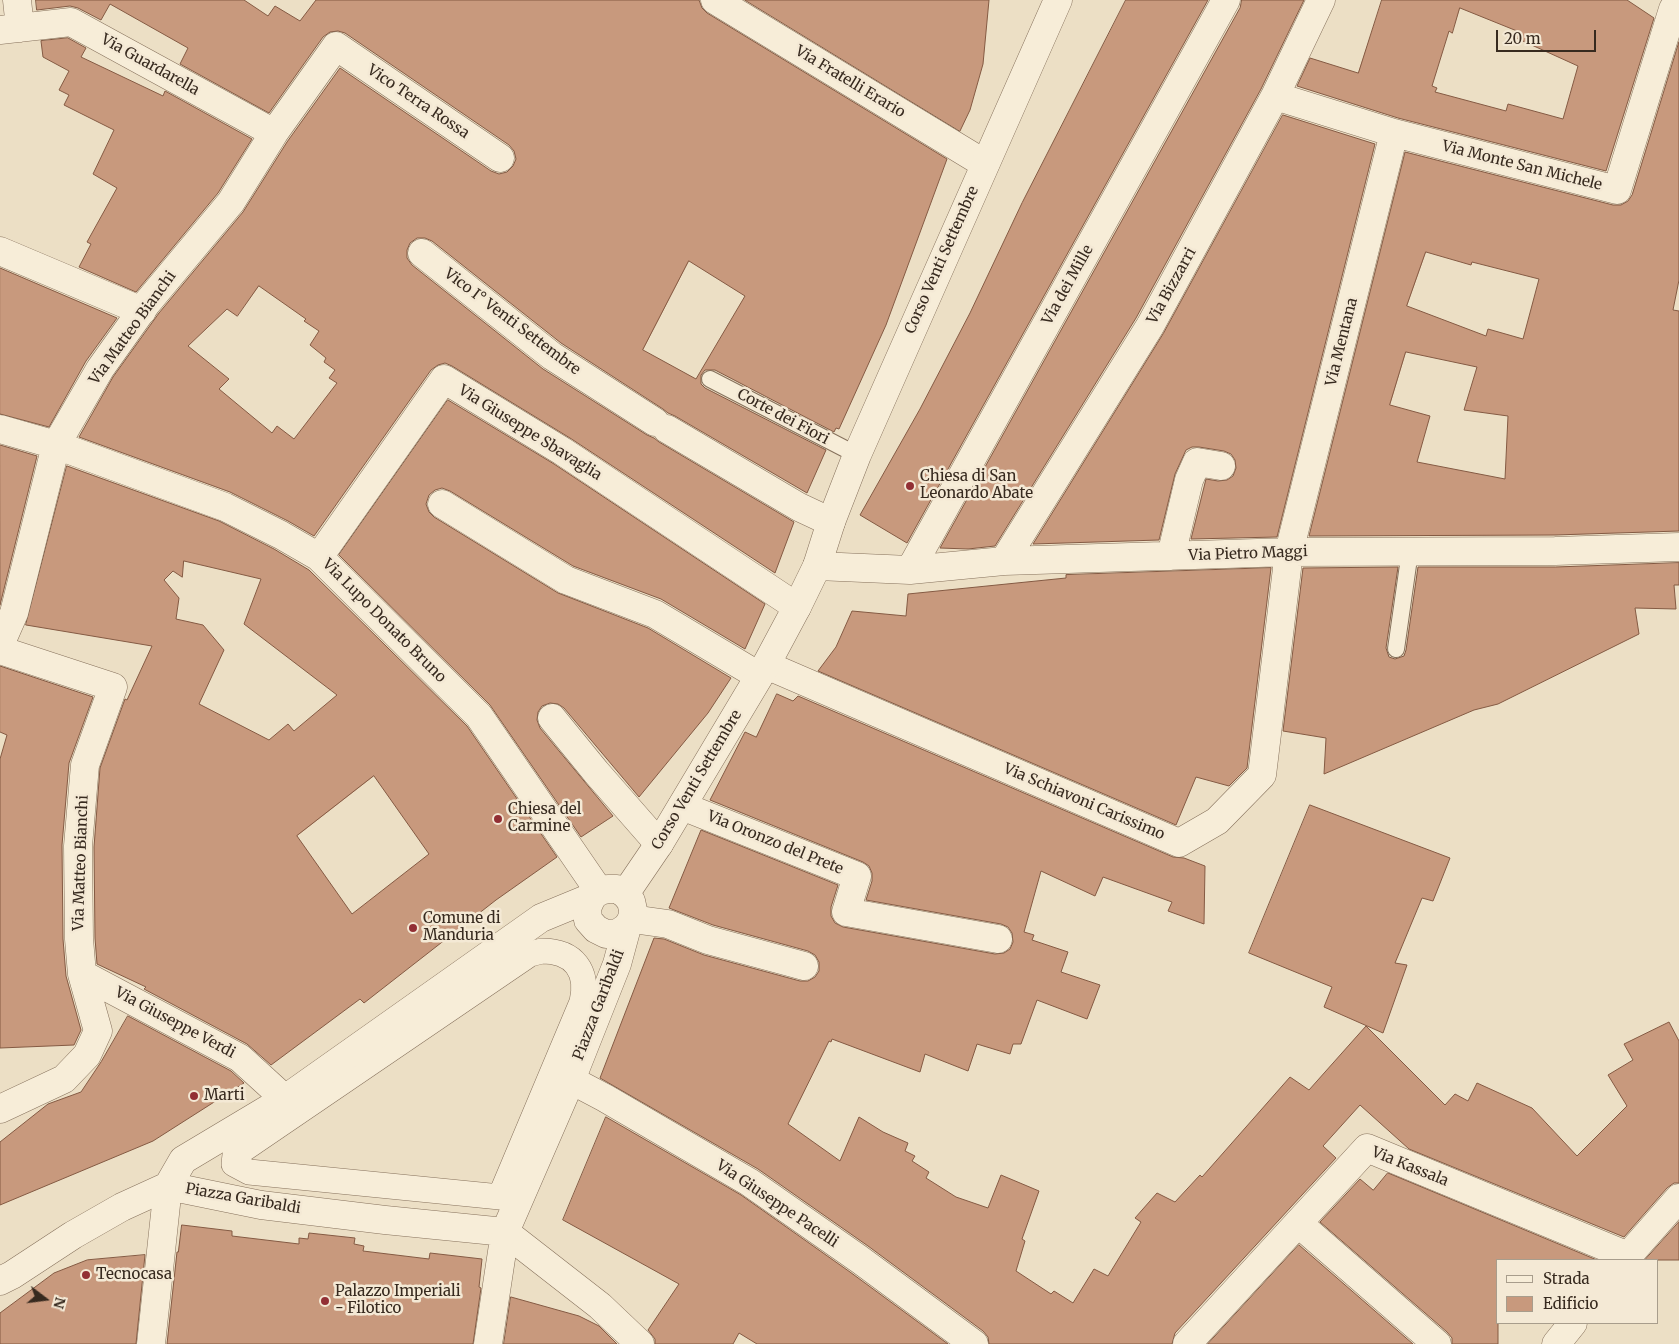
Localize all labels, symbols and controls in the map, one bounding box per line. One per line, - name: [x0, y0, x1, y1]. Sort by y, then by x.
- scale bar: [1499, 20, 1599, 52]
- text: 20 m: [1504, 29, 1541, 48]
- street label: Via Guardarella: [98, 31, 202, 99]
- street label: Via Fratelli Erario: [792, 42, 908, 122]
- street label: Vico Terra Rossa: [364, 61, 472, 143]
- street label: Via Monte San Michele: [1440, 137, 1604, 195]
- street label: Corso Venti Settembre: [901, 183, 983, 337]
- street label: Via dei Mille: [1039, 242, 1097, 328]
- street label: Via Bizzarri: [1144, 245, 1200, 327]
- street label: Vico I° Venti Settembre: [440, 265, 584, 379]
- street label: Via Matteo Bianchi: [86, 268, 180, 388]
- street label: Via Mentana: [1322, 296, 1362, 388]
- street label: Via Giuseppe Sbavaglia: [455, 382, 605, 484]
- street label: Corte dei Fiori: [734, 385, 832, 449]
- place label: Chiesa di San Leonardo Abate: [920, 468, 1033, 503]
- marker: Chiesa di San Leonardo Abate: [904, 480, 916, 492]
- street label: Via Pietro Maggi: [1188, 543, 1308, 565]
- street label: Via Lupo Donato Bruno: [318, 555, 450, 687]
- street label: Corso Venti Settembre: [648, 707, 746, 853]
- street label: Via Schiavoni Carissimo: [1001, 760, 1167, 844]
- street label: Via Matteo Bianchi: [70, 795, 92, 931]
- place label: Chiesa del Carmine: [508, 801, 581, 836]
- street label: Via Oronzo del Prete: [704, 807, 846, 879]
- marker: Chiesa del Carmine: [492, 813, 504, 825]
- place label: Comune di Manduria: [423, 910, 501, 945]
- marker: Comune di Manduria: [407, 922, 419, 934]
- street label: Piazza Garibaldi: [570, 947, 628, 1063]
- street label: Via Giuseppe Verdi: [112, 984, 238, 1062]
- place label: Marti: [204, 1087, 245, 1105]
- marker: Marti: [188, 1090, 200, 1102]
- street label: Via Kassala: [1369, 1143, 1451, 1191]
- street label: Via Giuseppe Pacelli: [712, 1156, 842, 1252]
- street label: Piazza Garibaldi: [184, 1180, 302, 1218]
- legend: [1496, 1259, 1659, 1324]
- place label: Tecnocasa: [96, 1266, 172, 1284]
- marker: Tecnocasa: [80, 1269, 92, 1281]
- text: Strada: [1543, 1269, 1590, 1288]
- north arrow: [20, 1274, 70, 1324]
- place label: Palazzo Imperiali - Filotico: [335, 1283, 461, 1318]
- text: Edificio: [1543, 1294, 1598, 1313]
- text: N: [49, 1295, 70, 1311]
- marker: Palazzo Imperiali - Filotico: [319, 1295, 331, 1307]

